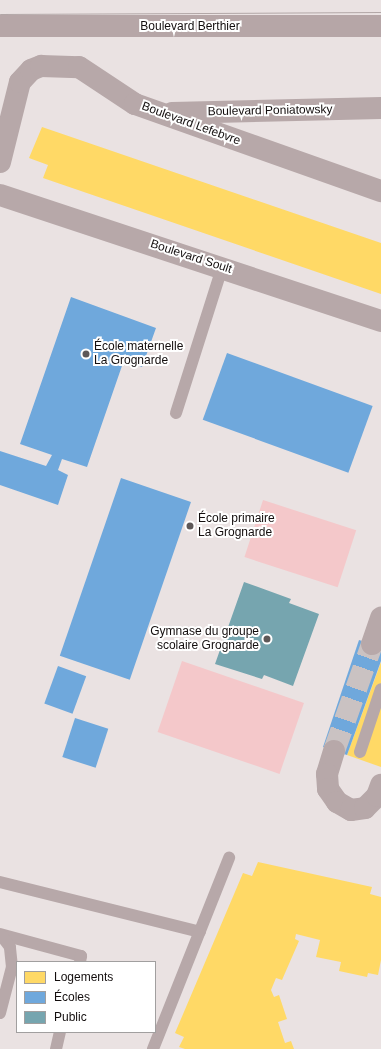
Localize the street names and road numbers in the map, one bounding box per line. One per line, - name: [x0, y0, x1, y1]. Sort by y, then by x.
- street label: Boulevard Berthier: [140, 20, 240, 34]
- street label: Boulevard Lefebvre: [140, 99, 242, 149]
- street label: Boulevard Poniatowsky: [208, 103, 332, 119]
- street label: Boulevard Soult: [148, 237, 234, 277]

